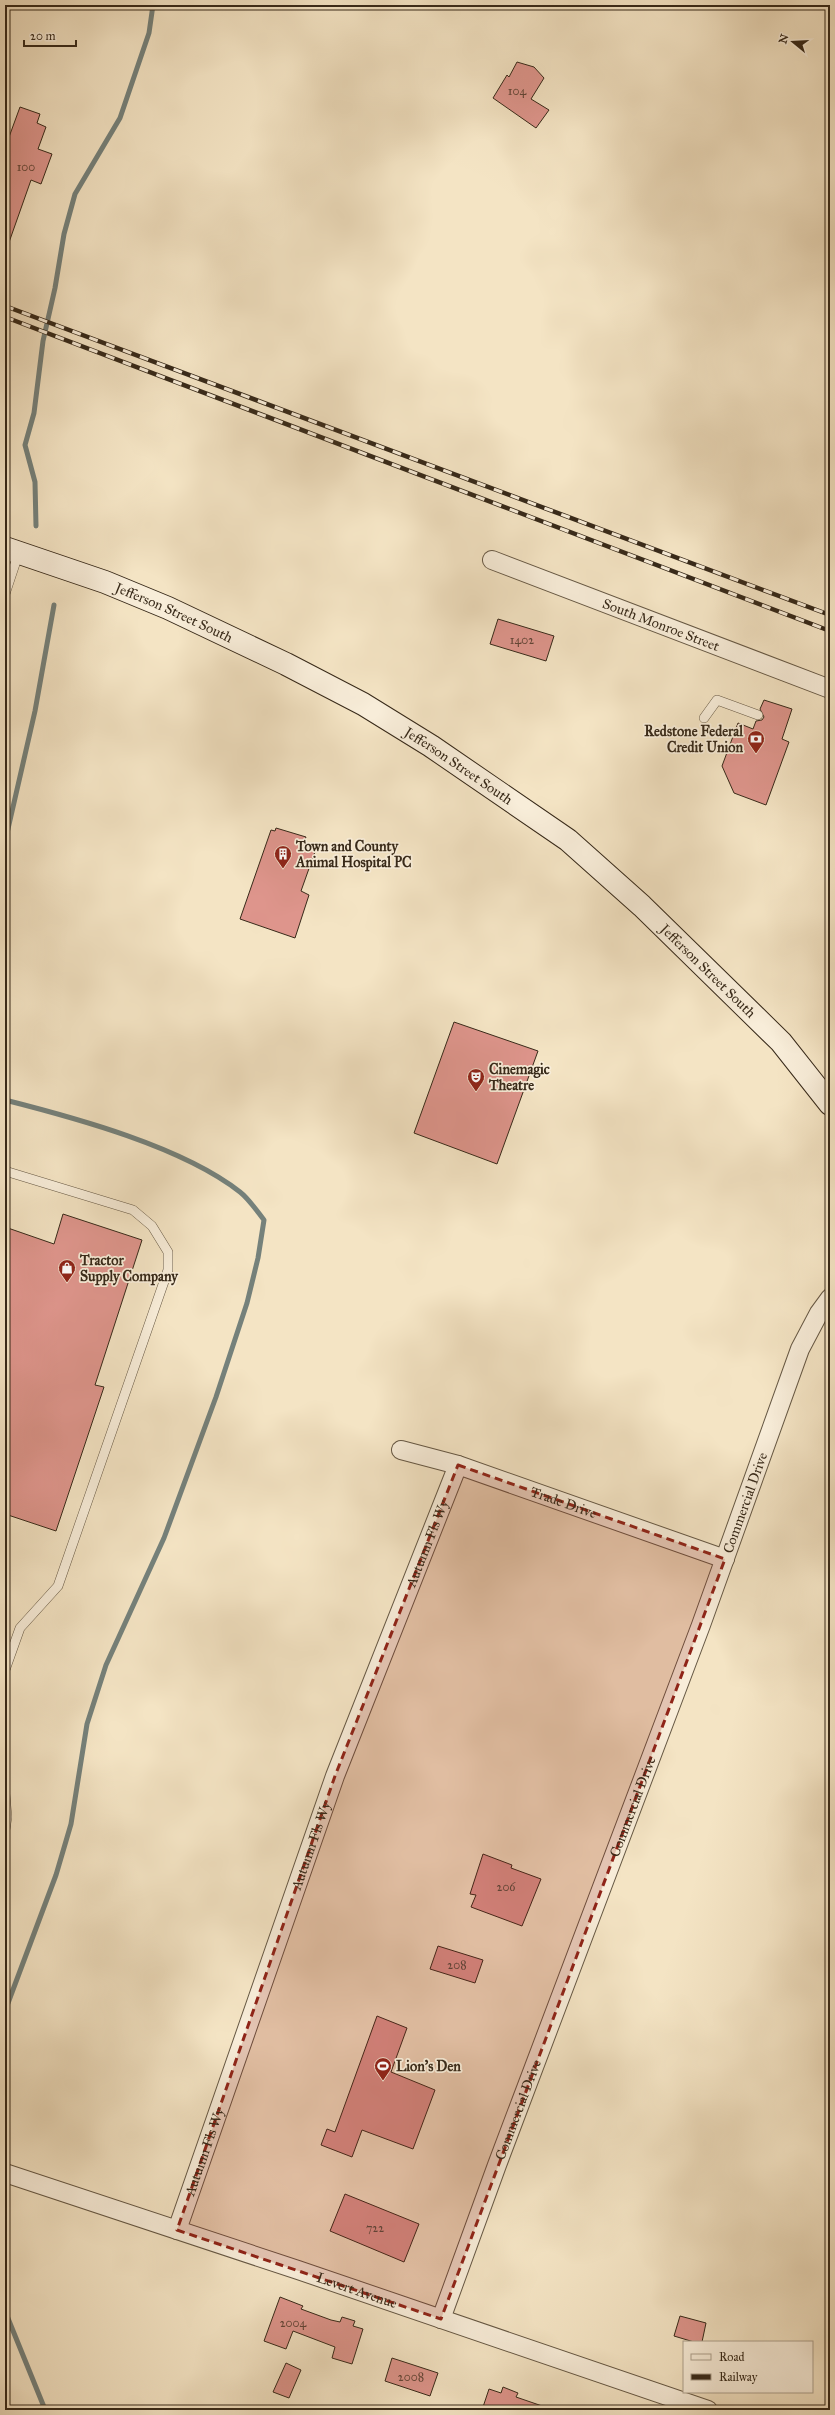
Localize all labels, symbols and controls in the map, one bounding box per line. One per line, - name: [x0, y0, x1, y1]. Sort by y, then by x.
- scale bar: [24, 22, 76, 48]
- north arrow: [773, 22, 813, 62]
- text: 20 m: [30, 29, 56, 43]
- text: N: [776, 32, 792, 46]
- house number: 104: [508, 84, 526, 98]
- house number: 100: [17, 160, 35, 174]
- street label: Jefferson Street South: [110, 578, 235, 647]
- street label: South Monroe Street: [600, 595, 722, 655]
- house number: 1402: [510, 633, 534, 647]
- street label: Jefferson Street South: [399, 723, 516, 809]
- place label: Redstone Federal Credit Union: [644, 723, 744, 756]
- bank icon: Redstone Federal Credit Union: [746, 729, 766, 754]
- place label: Town and County Animal Hospital PC: [295, 838, 412, 872]
- building icon: Town and County Animal Hospital PC: [273, 844, 293, 869]
- street label: Jefferson Street South: [654, 919, 759, 1022]
- place label: Cinemagic Theatre: [488, 1061, 550, 1094]
- theatre icon: Cinemagic Theatre: [466, 1067, 486, 1092]
- place label: Tractor Supply Company: [79, 1252, 179, 1286]
- shop icon: Tractor Supply Company: [57, 1258, 77, 1283]
- street label: Commercial Drive: [719, 1450, 771, 1556]
- street label: Trade Drive: [528, 1483, 599, 1522]
- street label: Autumn Fls Wy: [402, 1497, 453, 1590]
- street label: Commercial Drive: [606, 1754, 660, 1859]
- street label: Autumn Fls Wy: [288, 1799, 335, 1893]
- house number: 206: [496, 1880, 516, 1894]
- house number: 208: [447, 1958, 467, 1972]
- sports icon: Lion's Den: [373, 2056, 393, 2081]
- street label: Commercial Drive: [492, 2057, 545, 2162]
- place label: Lion's Den: [396, 2058, 461, 2075]
- street label: Autumn Fls Wy: [181, 2105, 228, 2199]
- house number: 722: [366, 2221, 384, 2235]
- street label: Levert Avenue: [314, 2269, 399, 2312]
- house number: 2004: [280, 2316, 307, 2330]
- legend: [683, 2341, 813, 2393]
- text: Road: [719, 2350, 745, 2364]
- house number: 2008: [398, 2370, 424, 2384]
- text: Railway: [719, 2370, 758, 2384]

